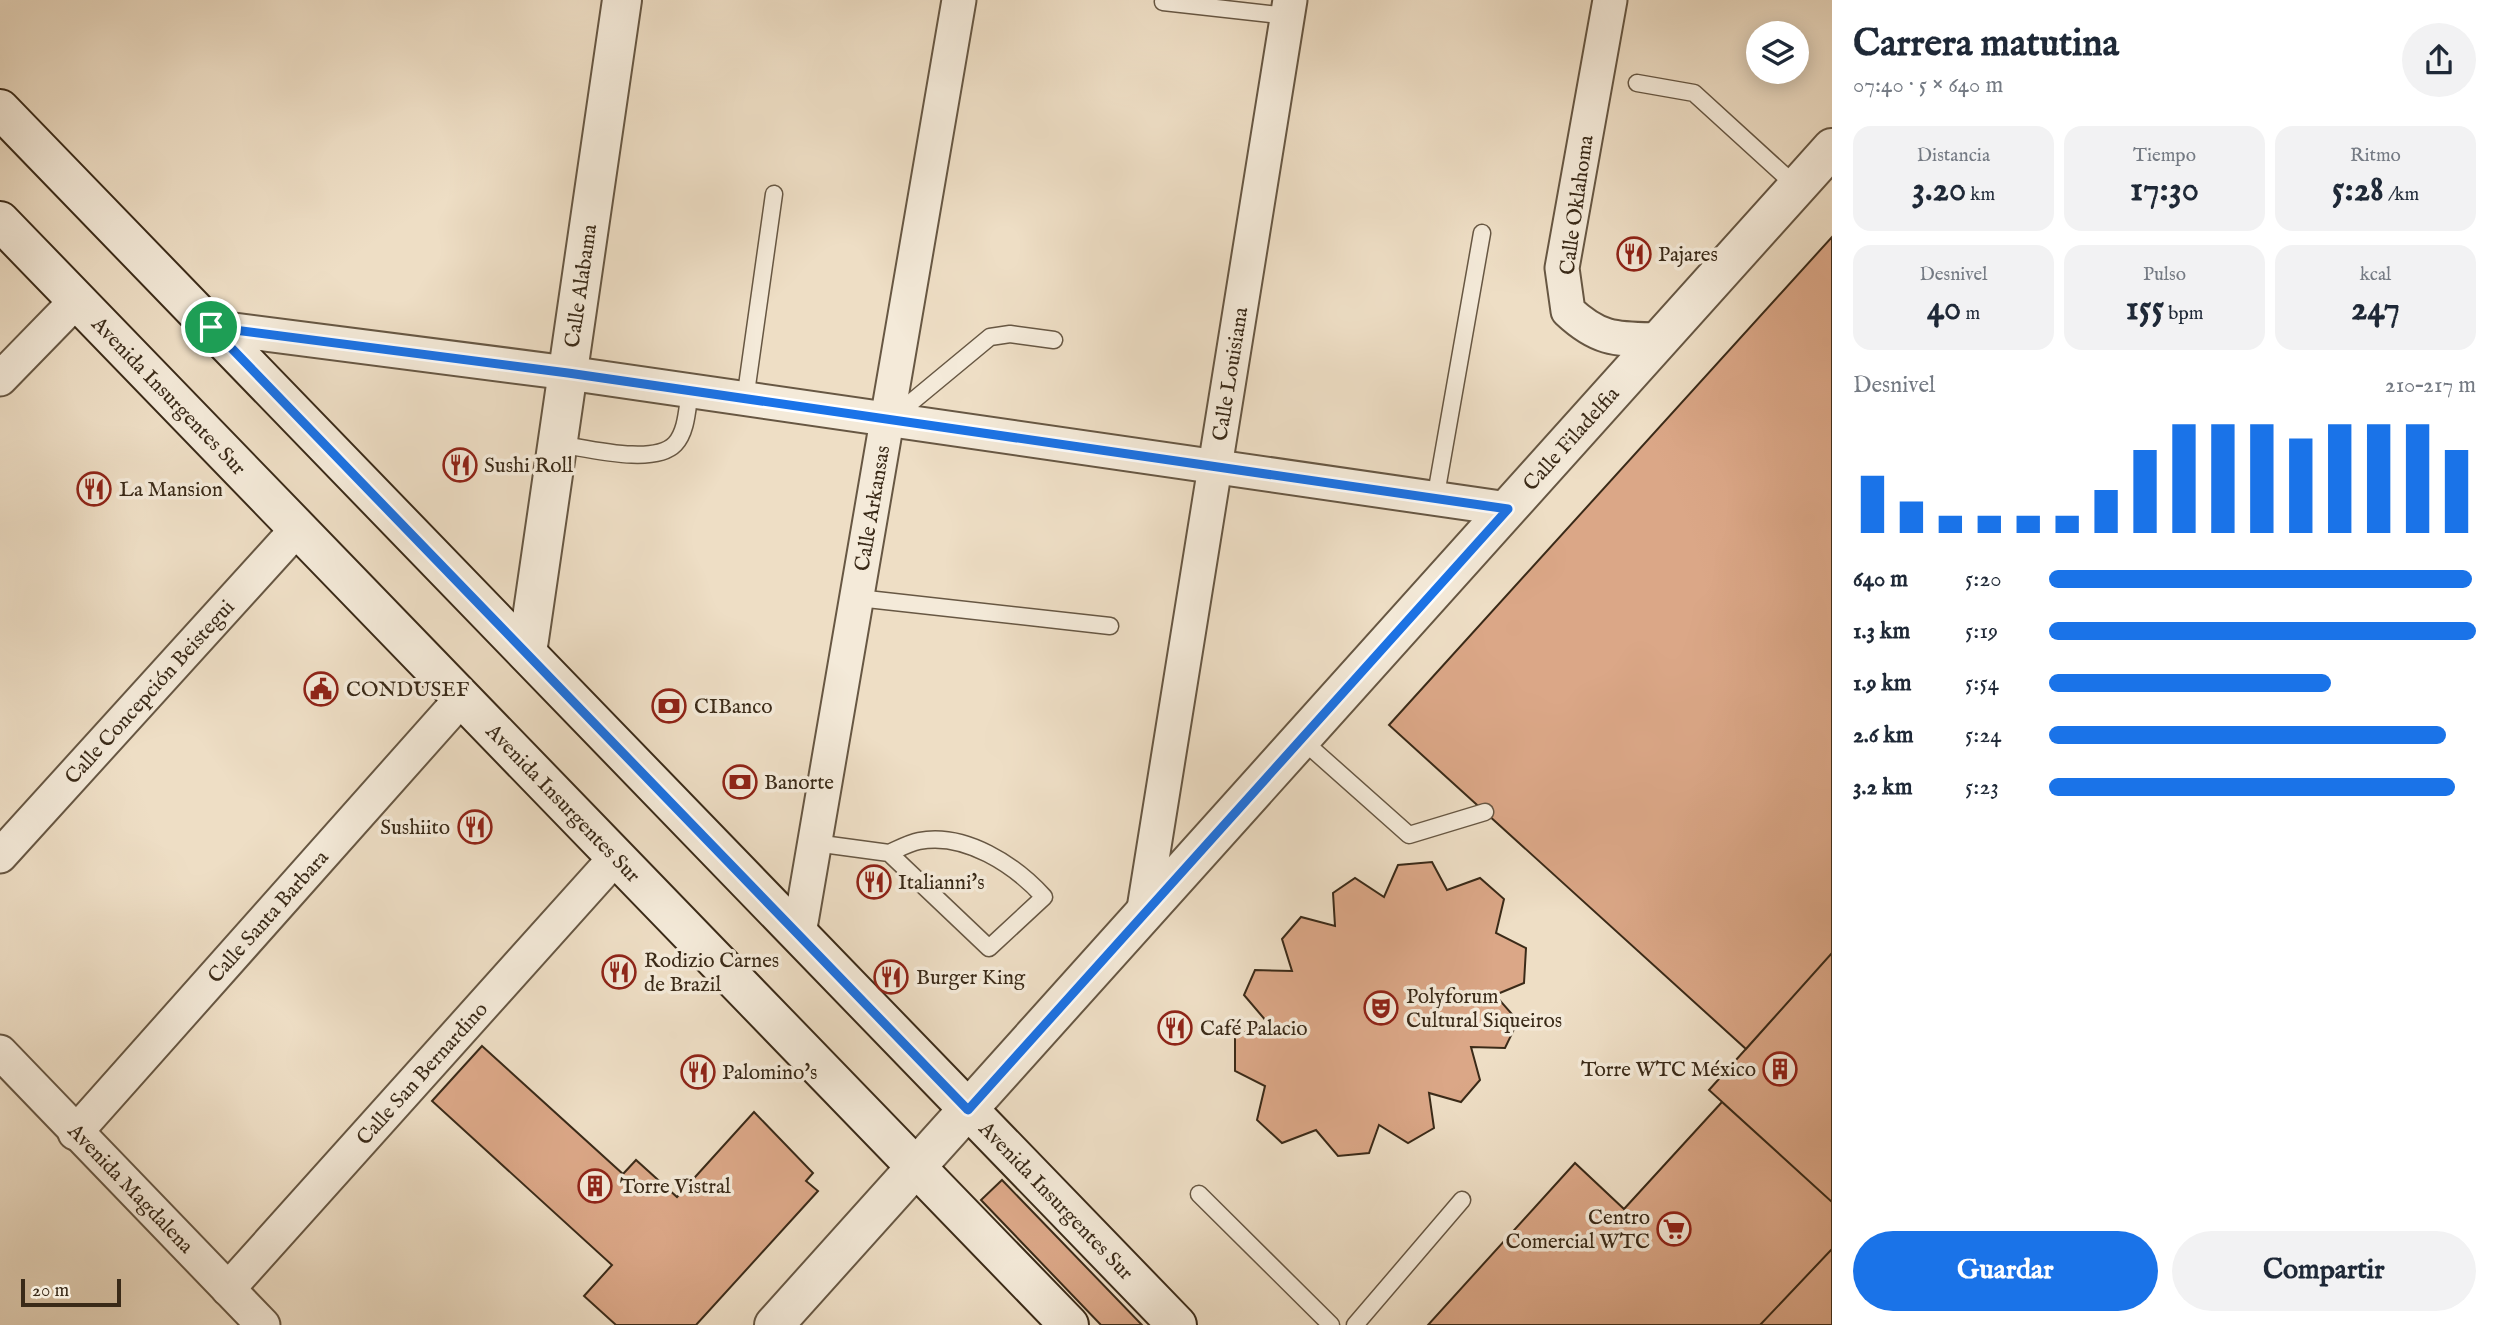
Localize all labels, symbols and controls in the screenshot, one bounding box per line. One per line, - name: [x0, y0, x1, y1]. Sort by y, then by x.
- map controls: [1746, 21, 1809, 84]
- button: layers: [1746, 21, 1809, 84]
- text: Carrera matutina: [1853, 21, 2119, 69]
- button: share: [2402, 23, 2476, 97]
- text: 07:40 · 5 × 640 m: [1853, 71, 2003, 100]
- street label: Calle Oklahoma: [1554, 133, 1601, 277]
- text: Distancia: [1917, 144, 1990, 168]
- text: Tiempo: [2133, 144, 2196, 168]
- text: Ritmo: [2350, 144, 2401, 168]
- text: 3.20: [1912, 168, 1966, 213]
- text: 17:30: [2130, 168, 2199, 213]
- text: 5:28: [2332, 168, 2384, 213]
- text: km: [1966, 183, 1995, 207]
- text: /km: [2384, 183, 2419, 207]
- street label: Calle Alabama: [560, 222, 604, 350]
- restaurant icon: Pajares: [1615, 235, 1653, 273]
- place label: Pajares: [1658, 242, 1718, 269]
- text: Desnivel: [1919, 263, 1988, 287]
- text: Pulso: [2143, 263, 2186, 287]
- text: kcal: [2360, 263, 2391, 287]
- text: 40: [1927, 287, 1961, 332]
- text: 155: [2126, 287, 2164, 332]
- text: 247: [2351, 287, 2400, 332]
- pin: [181, 297, 241, 357]
- text: m: [1961, 302, 1980, 326]
- text: bpm: [2164, 302, 2203, 326]
- street label: Calle Louisiana: [1207, 304, 1256, 443]
- icon: arrive: [192, 308, 230, 346]
- street label: Avenida Insurgentes Sur: [84, 311, 251, 482]
- text: Desnivel: [1853, 371, 1935, 400]
- text: 210–217 m: [2385, 371, 2476, 400]
- street label: Calle Filadelfia: [1518, 381, 1627, 497]
- street label: Calle Arkansas: [849, 444, 897, 573]
- restaurant icon: Sushi Roll: [441, 446, 479, 484]
- place label: Sushi Roll: [484, 453, 573, 480]
- restaurant icon: La Mansion: [75, 470, 113, 508]
- place label: La Mansion: [119, 477, 223, 504]
- text: 640 m: [1853, 565, 1908, 594]
- text: 5:20: [1965, 565, 2002, 594]
- street label: Calle Concepción Beistegui: [60, 595, 241, 791]
- text: 1.3 km: [1853, 617, 1910, 646]
- text: 5:19: [1965, 617, 1998, 646]
- text: 1.9 km: [1853, 669, 1912, 698]
- text: 5:54: [1965, 669, 1999, 698]
- public building icon: CONDUSEF: [302, 670, 340, 708]
- place label: CONDUSEF: [346, 677, 469, 704]
- bank icon: CIBanco: [650, 687, 688, 725]
- place label: CIBanco: [694, 694, 773, 721]
- street label: Avenida Insurgentes Sur: [479, 718, 646, 889]
- text: 2.6 km: [1853, 721, 1914, 750]
- text: 5:24: [1965, 721, 2001, 750]
- bank icon: Banorte: [721, 763, 759, 801]
- place label: Banorte: [764, 770, 834, 797]
- text: 3.2 km: [1853, 773, 1912, 802]
- text: 5:23: [1965, 773, 1999, 802]
- restaurant icon: Sushiito: [456, 808, 494, 846]
- place label: Sushiito: [380, 815, 450, 842]
- street label: Calle Santa Barbara: [202, 844, 336, 990]
- restaurant icon: Italianni's: [855, 863, 893, 901]
- place label: Italianni's: [898, 870, 985, 897]
- place label: Rodizio Carnes de Brazil: [644, 948, 779, 999]
- restaurant icon: Rodizio Carnes de Brazil: [600, 953, 638, 991]
- restaurant icon: Burger King: [872, 958, 910, 996]
- place label: Burger King: [916, 965, 1026, 992]
- place label: Polyforum Cultural Siqueiros: [1406, 984, 1562, 1035]
- theatre icon: Polyforum Cultural Siqueiros: [1362, 989, 1400, 1027]
- street label: Calle San Bernardino: [351, 997, 494, 1152]
- restaurant icon: Café Palacio: [1156, 1009, 1194, 1047]
- place label: Café Palacio: [1200, 1016, 1308, 1043]
- building icon: Torre WTC México: [1761, 1050, 1799, 1088]
- restaurant icon: Palomino's: [679, 1053, 717, 1091]
- place label: Torre WTC México: [1581, 1057, 1756, 1084]
- place label: Palomino's: [722, 1060, 817, 1087]
- street label: Avenida Insurgentes Sur: [972, 1116, 1139, 1287]
- street label: Avenida Magdalena: [61, 1118, 199, 1260]
- building icon: Torre Vistral: [576, 1167, 614, 1205]
- place label: Torre Vistral: [620, 1174, 731, 1201]
- place label: Centro Comercial WTC: [1505, 1205, 1650, 1256]
- supermarket icon: Centro Comercial WTC: [1655, 1210, 1693, 1248]
- button: Guardar: [1853, 1231, 2158, 1311]
- button: Compartir: [2172, 1231, 2476, 1311]
- scale bar: [21, 1276, 121, 1308]
- text: 20 m: [32, 1279, 69, 1303]

